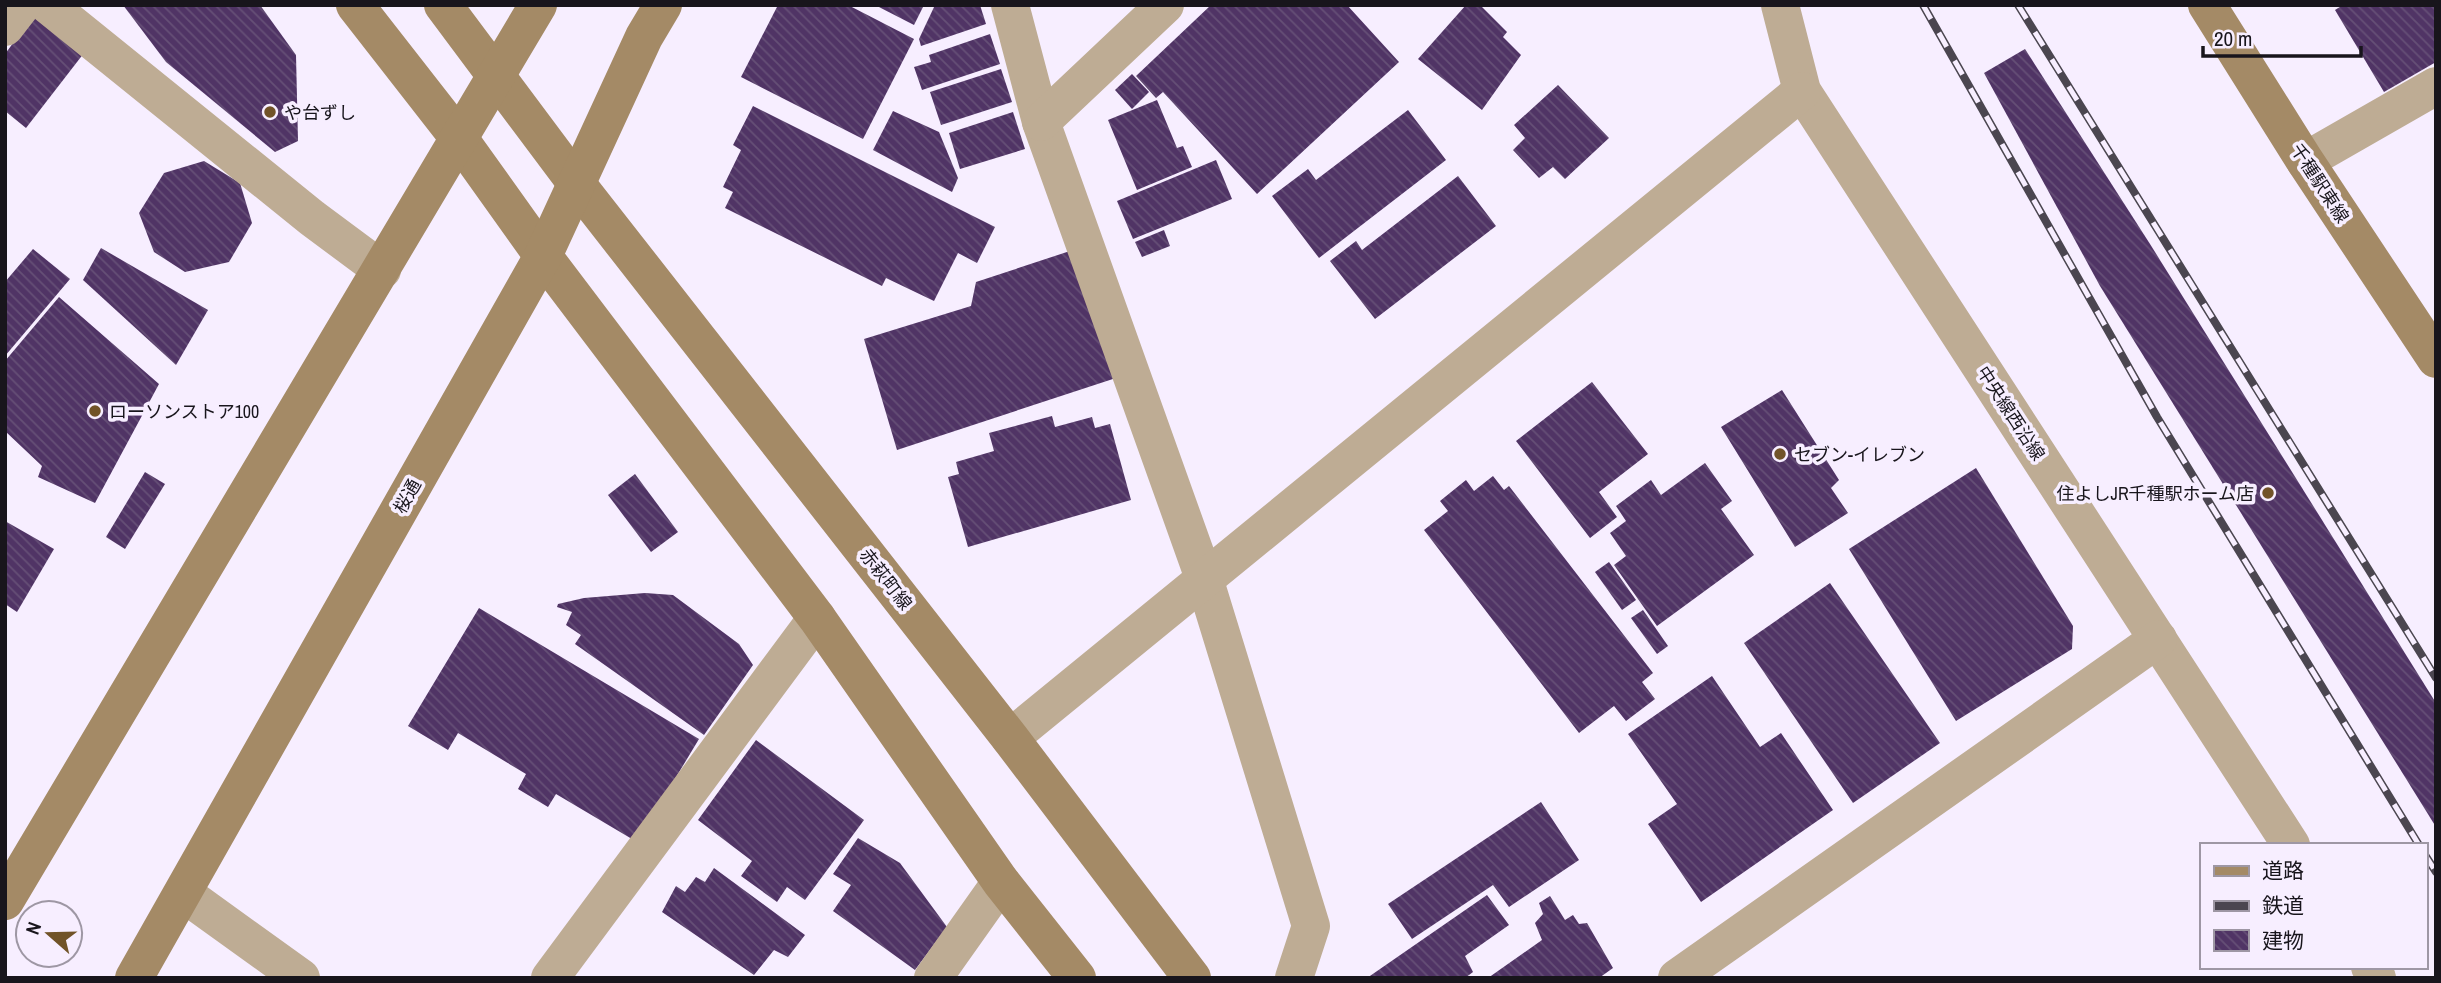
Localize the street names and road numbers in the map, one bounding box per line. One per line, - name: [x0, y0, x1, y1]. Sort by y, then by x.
- street label: 千種駅東線: [2285, 138, 2355, 228]
- street label: 中央線西沿線: [1971, 361, 2051, 465]
- street label: 桜通: [387, 474, 427, 518]
- street label: 赤萩町線: [854, 543, 918, 615]

